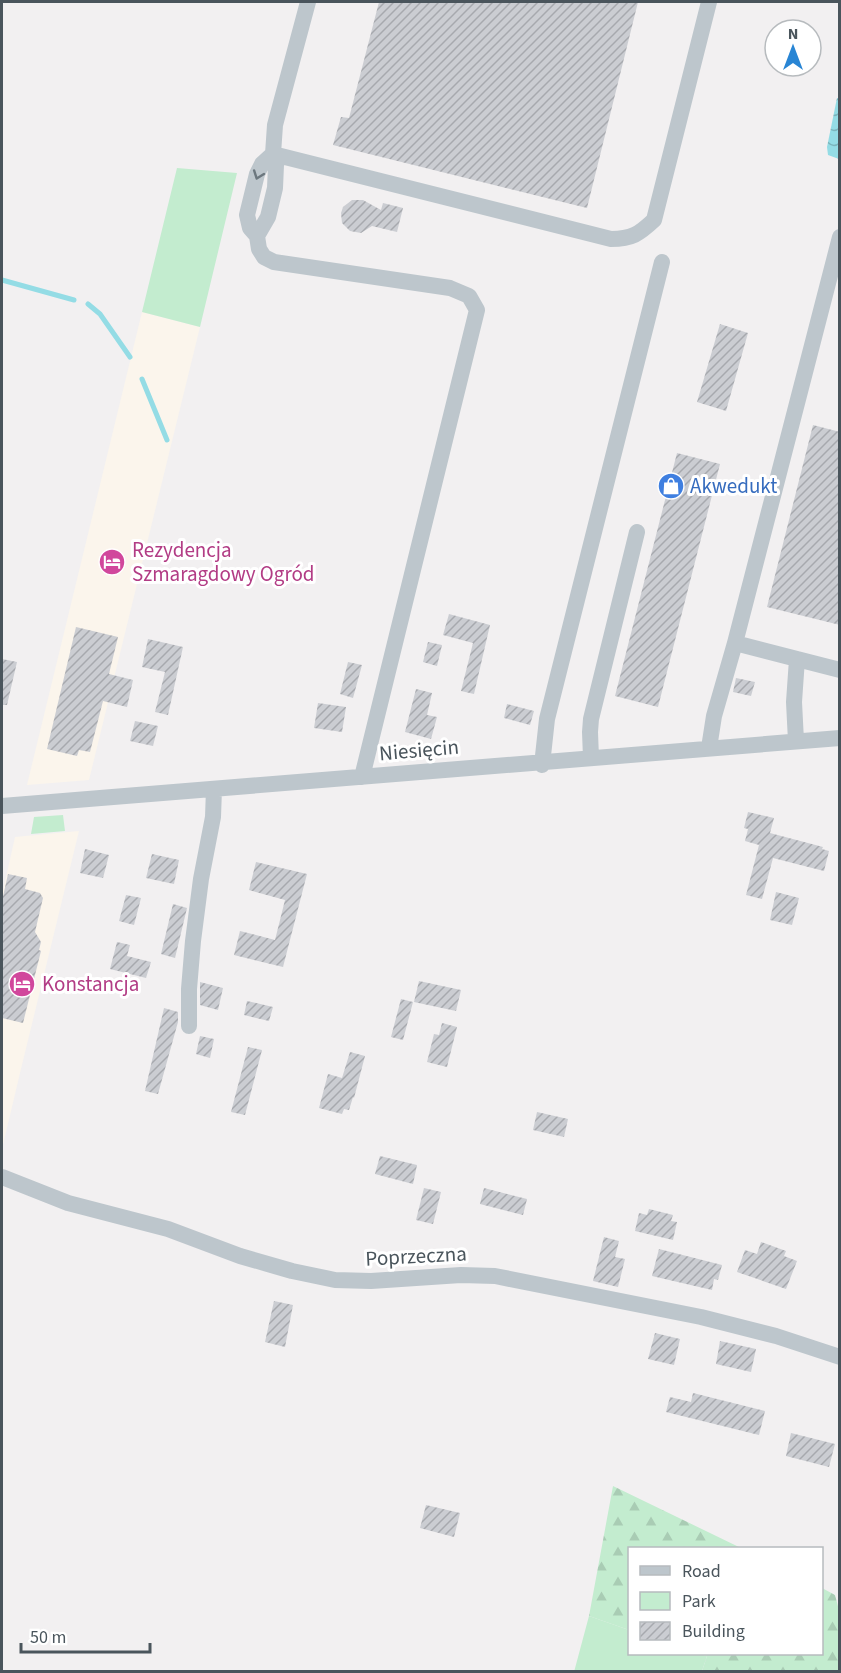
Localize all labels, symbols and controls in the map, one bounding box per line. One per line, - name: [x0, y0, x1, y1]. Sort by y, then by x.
- north arrow: [763, 18, 823, 78]
- text: N: [788, 23, 798, 45]
- one-way arrow: [253, 169, 265, 180]
- shop icon: Akwedukt: [656, 471, 686, 501]
- place label: Akwedukt: [690, 471, 777, 501]
- place label: Rezydencja Szmaragdowy Ogród: [132, 535, 315, 589]
- hotel icon: Rezydencja Szmaragdowy Ogród: [97, 547, 127, 577]
- street label: Niesięcin: [378, 732, 460, 768]
- hotel icon: Konstancja: [7, 969, 37, 999]
- place label: Konstancja: [42, 969, 139, 999]
- street label: Poprzeczna: [365, 1238, 467, 1274]
- legend: [628, 1547, 823, 1655]
- text: Road: [682, 1559, 721, 1584]
- text: Park: [682, 1589, 716, 1614]
- scale bar: [21, 1616, 150, 1654]
- text: Building: [682, 1619, 745, 1644]
- text: 50 m: [30, 1625, 66, 1650]

